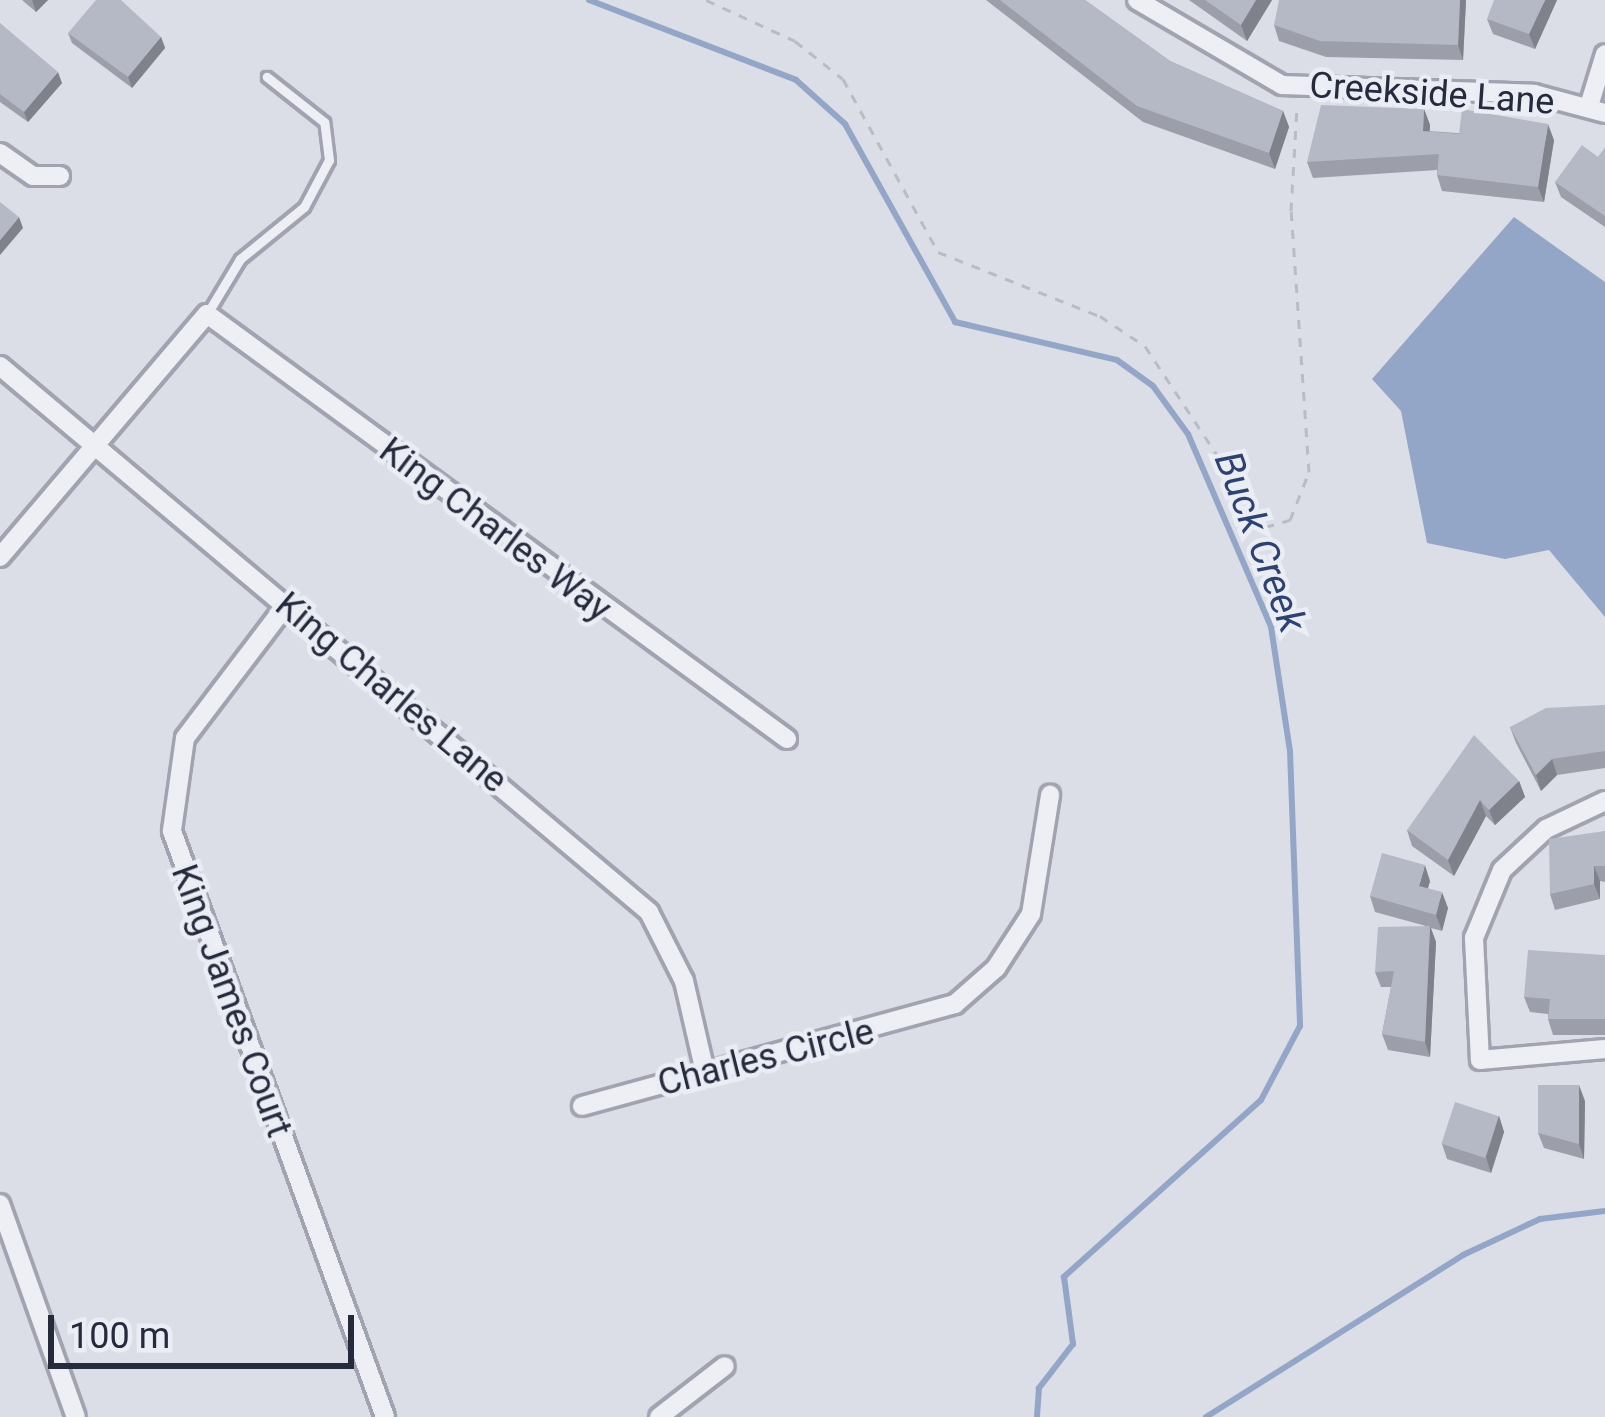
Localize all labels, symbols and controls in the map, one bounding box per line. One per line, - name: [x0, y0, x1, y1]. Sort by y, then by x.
- street label: Creekside Lane: [1308, 64, 1556, 124]
- street label: King Charles Way: [371, 429, 619, 631]
- water label: Buck Creek: [1204, 445, 1316, 639]
- street label: King Charles Lane: [267, 584, 515, 802]
- street label: King James Court: [162, 859, 300, 1143]
- street label: Charles Circle: [653, 1010, 879, 1106]
- scale bar: [54, 1291, 360, 1365]
- text: 100 m: [69, 1315, 170, 1357]

